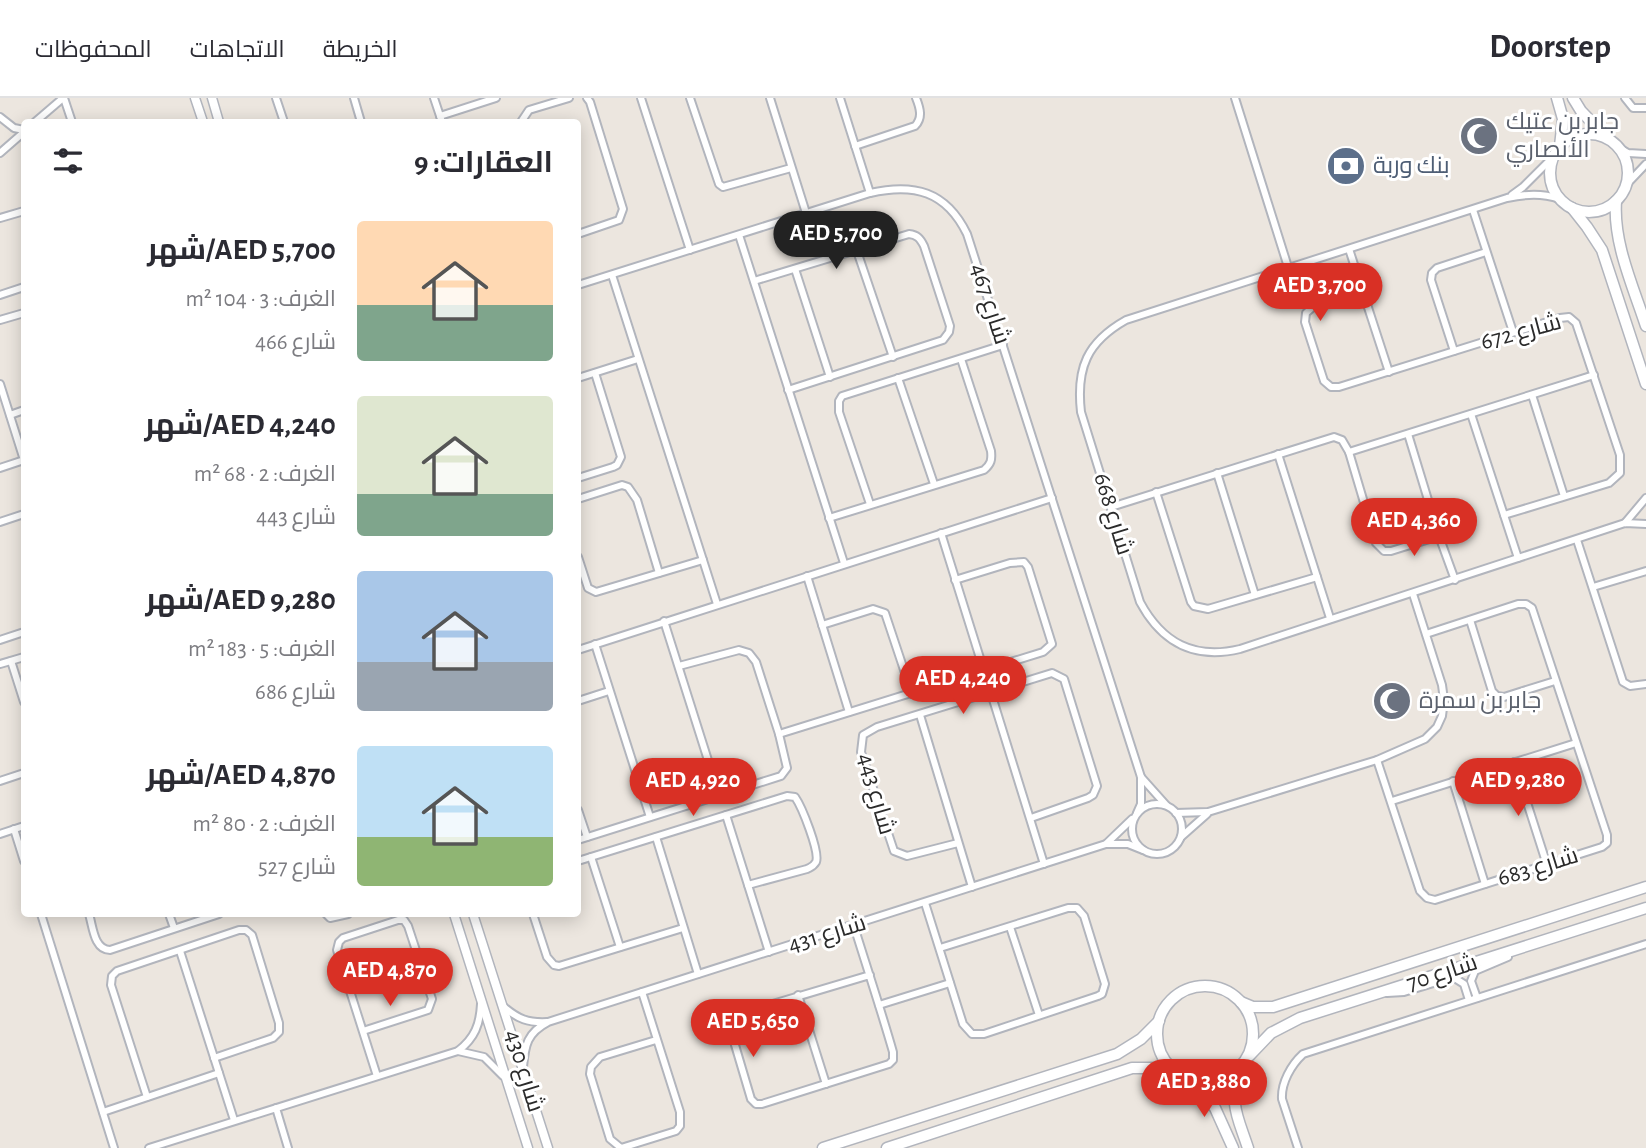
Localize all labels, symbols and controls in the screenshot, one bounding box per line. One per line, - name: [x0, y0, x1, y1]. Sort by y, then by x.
- text: Doorstep: [1489, 31, 1611, 64]
- text: المحفوظات: [35, 38, 152, 62]
- text: الاتجاهات: [190, 38, 285, 62]
- text: الخريطة: [323, 38, 398, 62]
- place label: جابر بن عتيك الأنصاري: [1506, 110, 1619, 167]
- mosque icon: جابر بن عتيك الأنصاري: [1458, 115, 1500, 157]
- icon: filters: [49, 142, 87, 180]
- bank icon: بنك وربة: [1325, 145, 1367, 187]
- text: العقارات: 9: [414, 148, 553, 178]
- place label: بنك وربة: [1373, 154, 1450, 178]
- pin: AED 5,700: [756, 212, 916, 271]
- text: AED 5,700: [789, 222, 883, 245]
- text: AED 5,700/شهر: [147, 235, 336, 265]
- icon: home: [413, 249, 497, 333]
- street label: شارع 467: [963, 260, 1015, 348]
- pin: AED 3,700: [1240, 264, 1400, 323]
- text: AED 3,700: [1273, 274, 1367, 297]
- text: الغرف: 3 · 104 m²: [185, 288, 336, 311]
- street label: شارع 672: [1478, 309, 1565, 357]
- text: شارع 466: [255, 331, 336, 354]
- text: AED 4,240/شهر: [145, 410, 336, 440]
- icon: home: [413, 424, 497, 508]
- text: الغرف: 2 · 68 m²: [194, 463, 336, 486]
- street label: شارع 668: [1086, 470, 1138, 559]
- pin: AED 4,360: [1334, 498, 1494, 558]
- text: شارع 443: [256, 506, 336, 529]
- text: AED 4,360: [1367, 509, 1461, 532]
- text: AED 9,280/شهر: [145, 585, 336, 615]
- icon: home: [413, 599, 497, 683]
- text: الغرف: 5 · 183 m²: [188, 638, 336, 661]
- pin: AED 4,240: [883, 656, 1043, 716]
- text: AED 4,240: [915, 667, 1011, 690]
- mosque icon: جابر بن سمرة: [1371, 680, 1413, 722]
- text: شارع 686: [255, 681, 336, 704]
- place label: جابر بن سمرة: [1419, 689, 1541, 714]
- street label: شارع 443: [850, 750, 900, 838]
- pin: AED 4,920: [613, 758, 773, 818]
- pin: AED 9,280: [1438, 758, 1598, 818]
- text: AED 4,870/شهر: [146, 760, 336, 790]
- text: AED 4,920: [646, 769, 740, 792]
- text: AED 9,280: [1471, 769, 1565, 792]
- icon: home: [413, 774, 497, 858]
- text: الغرف: 2 · 80 m²: [193, 813, 336, 836]
- street label: شارع 683: [1495, 842, 1582, 893]
- text: شارع 527: [258, 856, 336, 879]
- street label: شارع 431: [785, 910, 870, 960]
- pin: AED 4,870: [310, 948, 470, 1008]
- street label: شارع 70: [1403, 949, 1481, 999]
- text: AED 4,870: [343, 959, 437, 982]
- pin: AED 5,650: [673, 1000, 833, 1059]
- text: AED 5,650: [707, 1010, 799, 1033]
- street label: شارع 430: [497, 1027, 549, 1116]
- pin: AED 3,880: [1124, 1060, 1284, 1119]
- text: AED 3,880: [1157, 1070, 1251, 1093]

